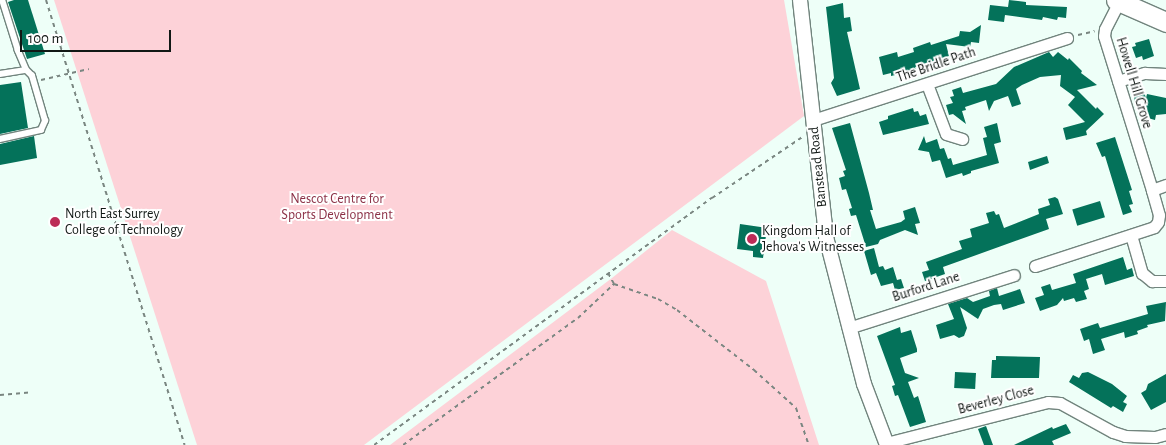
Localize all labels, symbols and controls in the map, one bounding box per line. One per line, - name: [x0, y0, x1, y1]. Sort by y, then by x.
- scale bar: [22, 20, 174, 52]
- text: 100 m: [28, 31, 63, 46]
- street label: Howell Hill Grove: [1112, 35, 1156, 131]
- street label: The Bridle Path: [894, 44, 978, 86]
- street label: Banstead Road: [805, 126, 831, 208]
- park label: Nescot Centre for Sports Development: [281, 191, 393, 223]
- place label: North East Surrey College of Technology: [65, 206, 183, 238]
- marker: North East Surrey College of Technology: [49, 216, 61, 228]
- place label: Kingdom Hall of Jehova's Witnesses: [762, 223, 864, 256]
- marker: Kingdom Hall of Jehova's Witnesses: [746, 233, 758, 245]
- street label: Burford Lane: [890, 268, 962, 306]
- street label: Beverley Close: [956, 382, 1036, 418]

